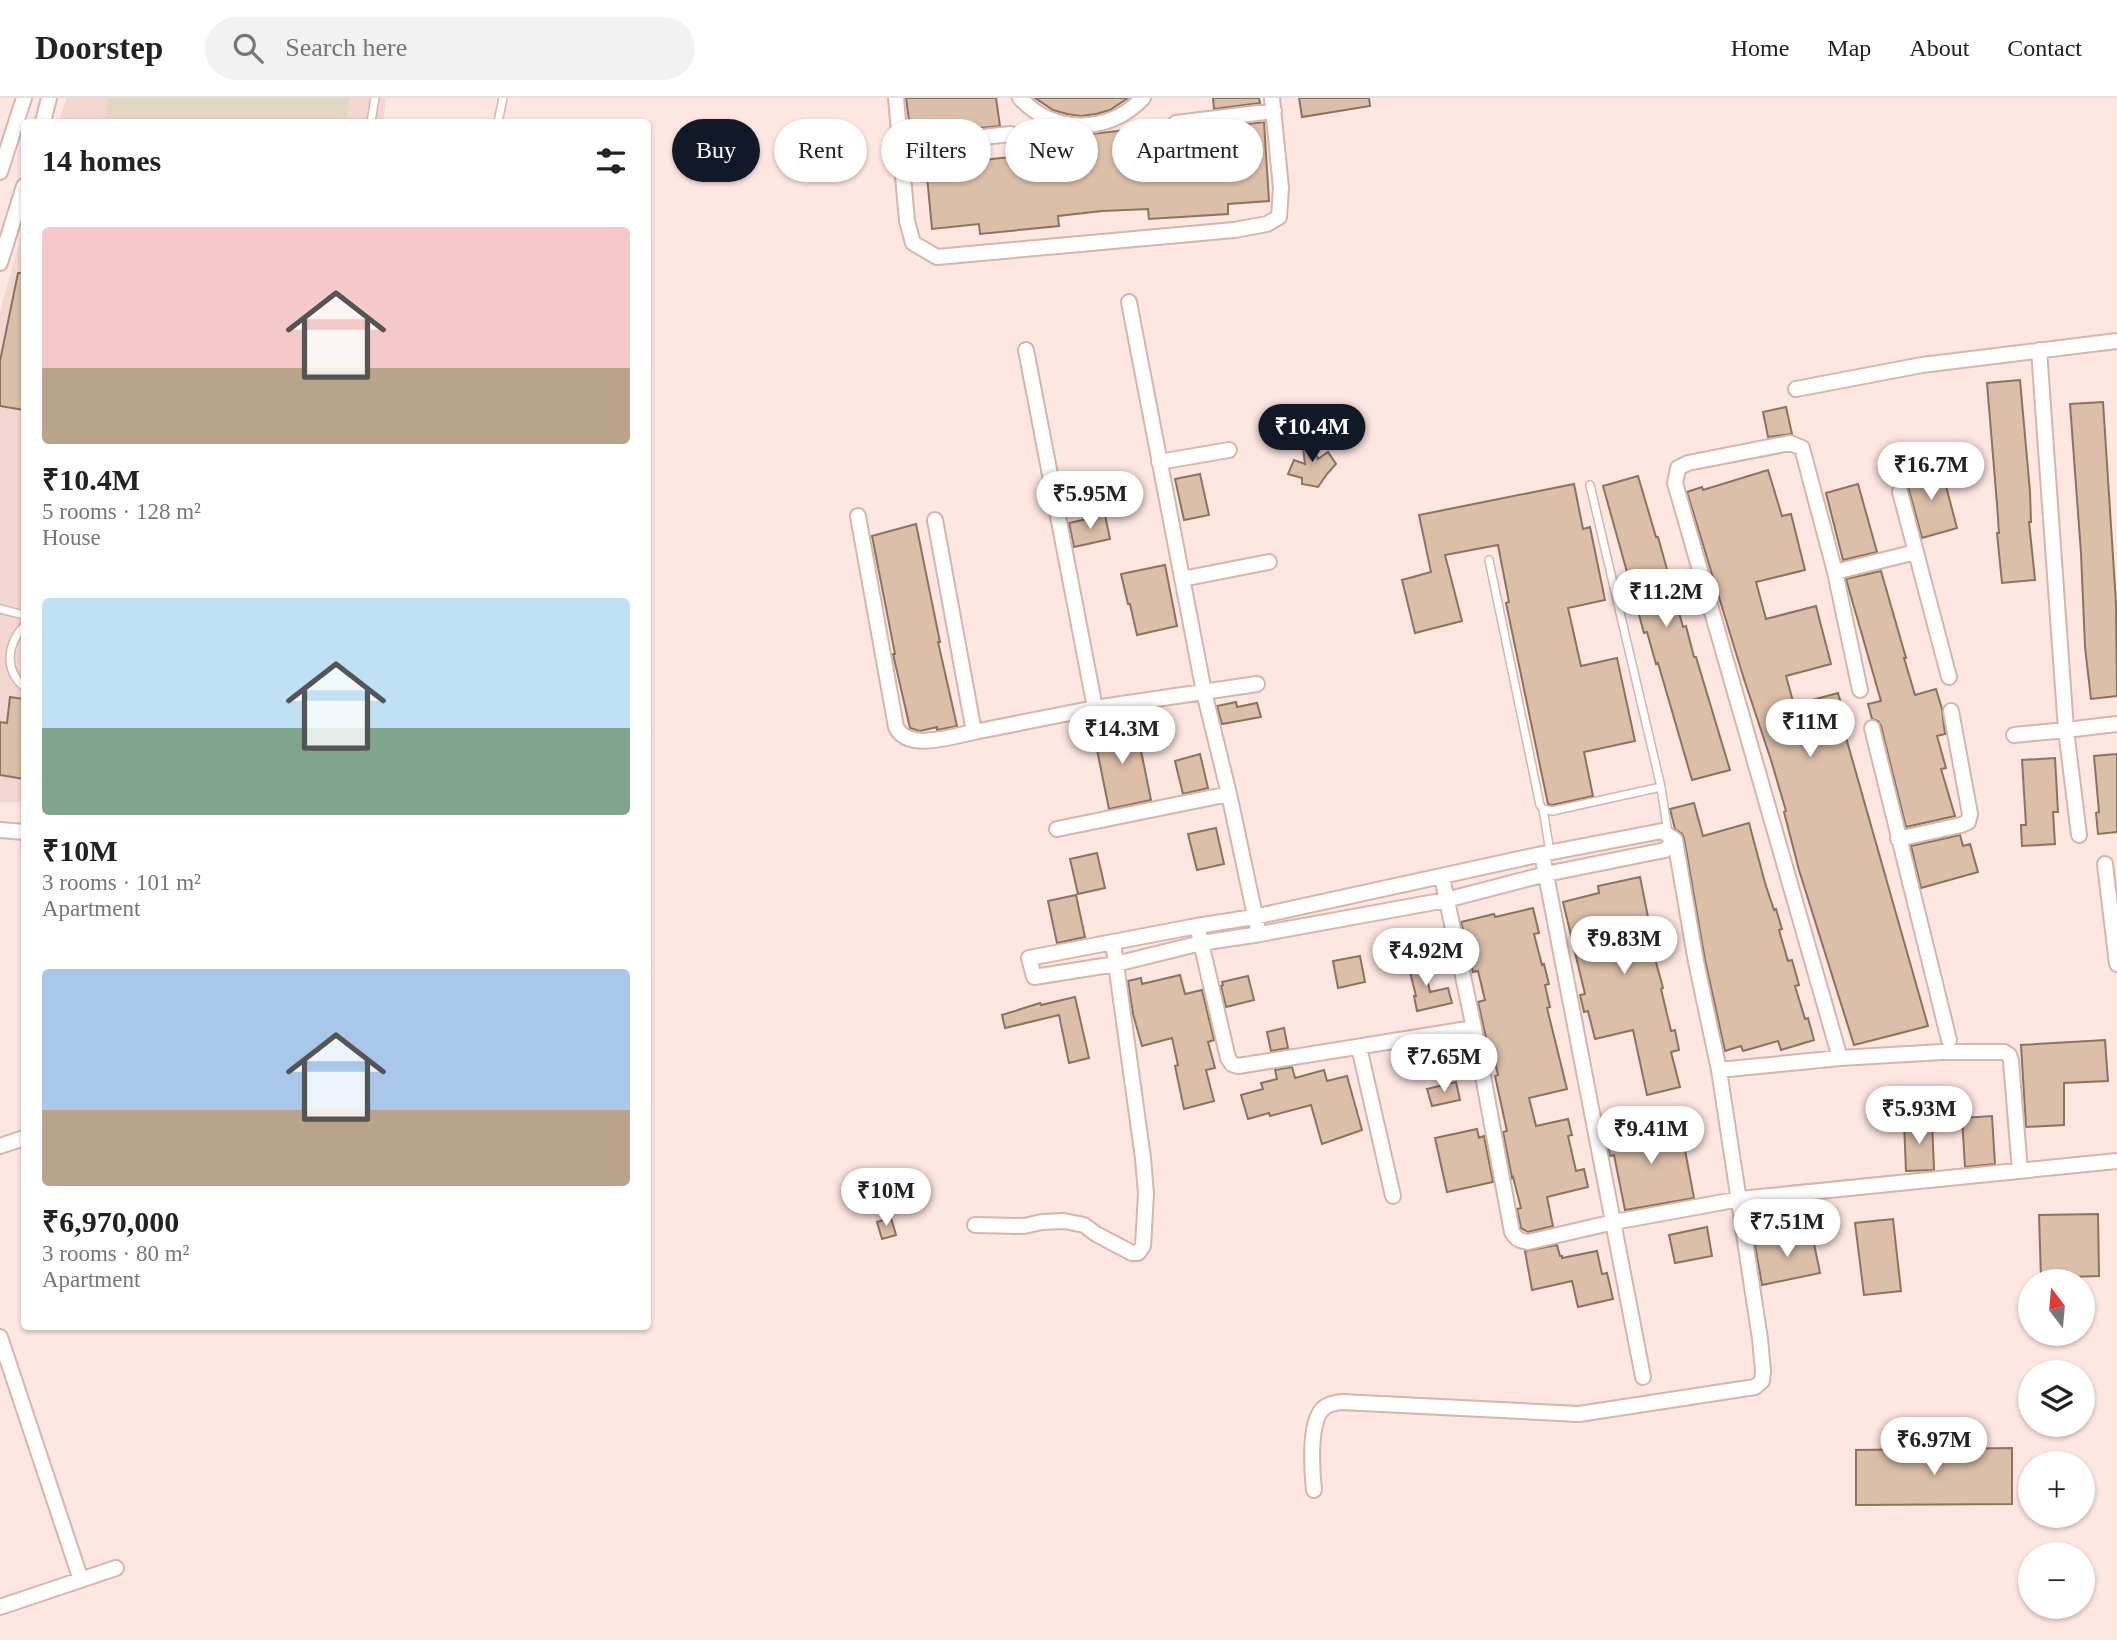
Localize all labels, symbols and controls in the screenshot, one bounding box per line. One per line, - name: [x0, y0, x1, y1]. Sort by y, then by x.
- search box: [205, 17, 695, 80]
- icon: search: [229, 29, 267, 67]
- text: Doorstep: [35, 30, 163, 66]
- text: Search here: [285, 33, 407, 62]
- text: Home: [1731, 35, 1789, 61]
- text: Map: [1827, 35, 1871, 61]
- text: About: [1909, 35, 1969, 61]
- text: Contact: [2007, 35, 2082, 61]
- chip: Buy: [672, 119, 760, 182]
- chip: Rent: [774, 119, 867, 182]
- chip: Filters: [881, 119, 991, 182]
- chip: New: [1005, 119, 1098, 182]
- chip: Apartment: [1112, 119, 1263, 182]
- icon: filters: [592, 142, 630, 180]
- text: 14 homes: [42, 144, 161, 177]
- icon: home: [273, 272, 399, 398]
- pin: ₹10.4M: [1255, 404, 1369, 464]
- text: ₹10.4M: [1274, 414, 1350, 439]
- pin: ₹16.7M: [1874, 442, 1988, 502]
- text: ₹16.7M: [1893, 452, 1969, 477]
- text: ₹10.4M: [42, 463, 140, 496]
- pin: ₹5.95M: [1033, 472, 1147, 531]
- text: ₹5.95M: [1052, 481, 1128, 506]
- text: 5 rooms · 128 m²: [42, 499, 201, 524]
- text: House: [42, 525, 101, 550]
- pin: ₹11.2M: [1609, 570, 1723, 629]
- text: ₹11.2M: [1629, 579, 1703, 604]
- icon: home: [273, 643, 399, 769]
- pin: ₹11M: [1769, 700, 1851, 759]
- pin: ₹14.3M: [1065, 706, 1179, 766]
- text: ₹11M: [1782, 709, 1838, 734]
- text: ₹14.3M: [1084, 716, 1160, 741]
- text: ₹10M: [42, 834, 117, 867]
- text: 3 rooms · 101 m²: [42, 870, 201, 895]
- text: Apartment: [42, 896, 140, 921]
- pin: ₹9.83M: [1567, 916, 1681, 976]
- text: ₹9.83M: [1586, 926, 1662, 951]
- pin: ₹4.92M: [1369, 928, 1483, 988]
- text: ₹4.92M: [1388, 938, 1464, 963]
- icon: home: [273, 1014, 399, 1140]
- pin: ₹7.65M: [1387, 1034, 1501, 1094]
- text: ₹7.65M: [1406, 1044, 1482, 1069]
- pin: ₹5.93M: [1862, 1086, 1976, 1146]
- text: ₹5.93M: [1881, 1096, 1957, 1121]
- pin: ₹9.41M: [1594, 1107, 1708, 1166]
- text: ₹9.41M: [1613, 1116, 1689, 1141]
- pin: ₹10M: [845, 1168, 927, 1228]
- text: ₹10M: [857, 1178, 915, 1203]
- pin: ₹7.51M: [1730, 1200, 1844, 1259]
- text: ₹6,970,000: [42, 1205, 179, 1238]
- text: ₹7.51M: [1749, 1209, 1825, 1234]
- text: 3 rooms · 80 m²: [42, 1241, 189, 1266]
- text: Apartment: [42, 1267, 140, 1292]
- north arrow: [2018, 1269, 2095, 1346]
- map controls: [2018, 1269, 2095, 1619]
- button: layers: [2018, 1360, 2095, 1437]
- pin: ₹6.97M: [1877, 1418, 1991, 1477]
- text: ₹6.97M: [1896, 1427, 1972, 1452]
- button: +: [2018, 1451, 2095, 1528]
- button: −: [2018, 1542, 2095, 1619]

